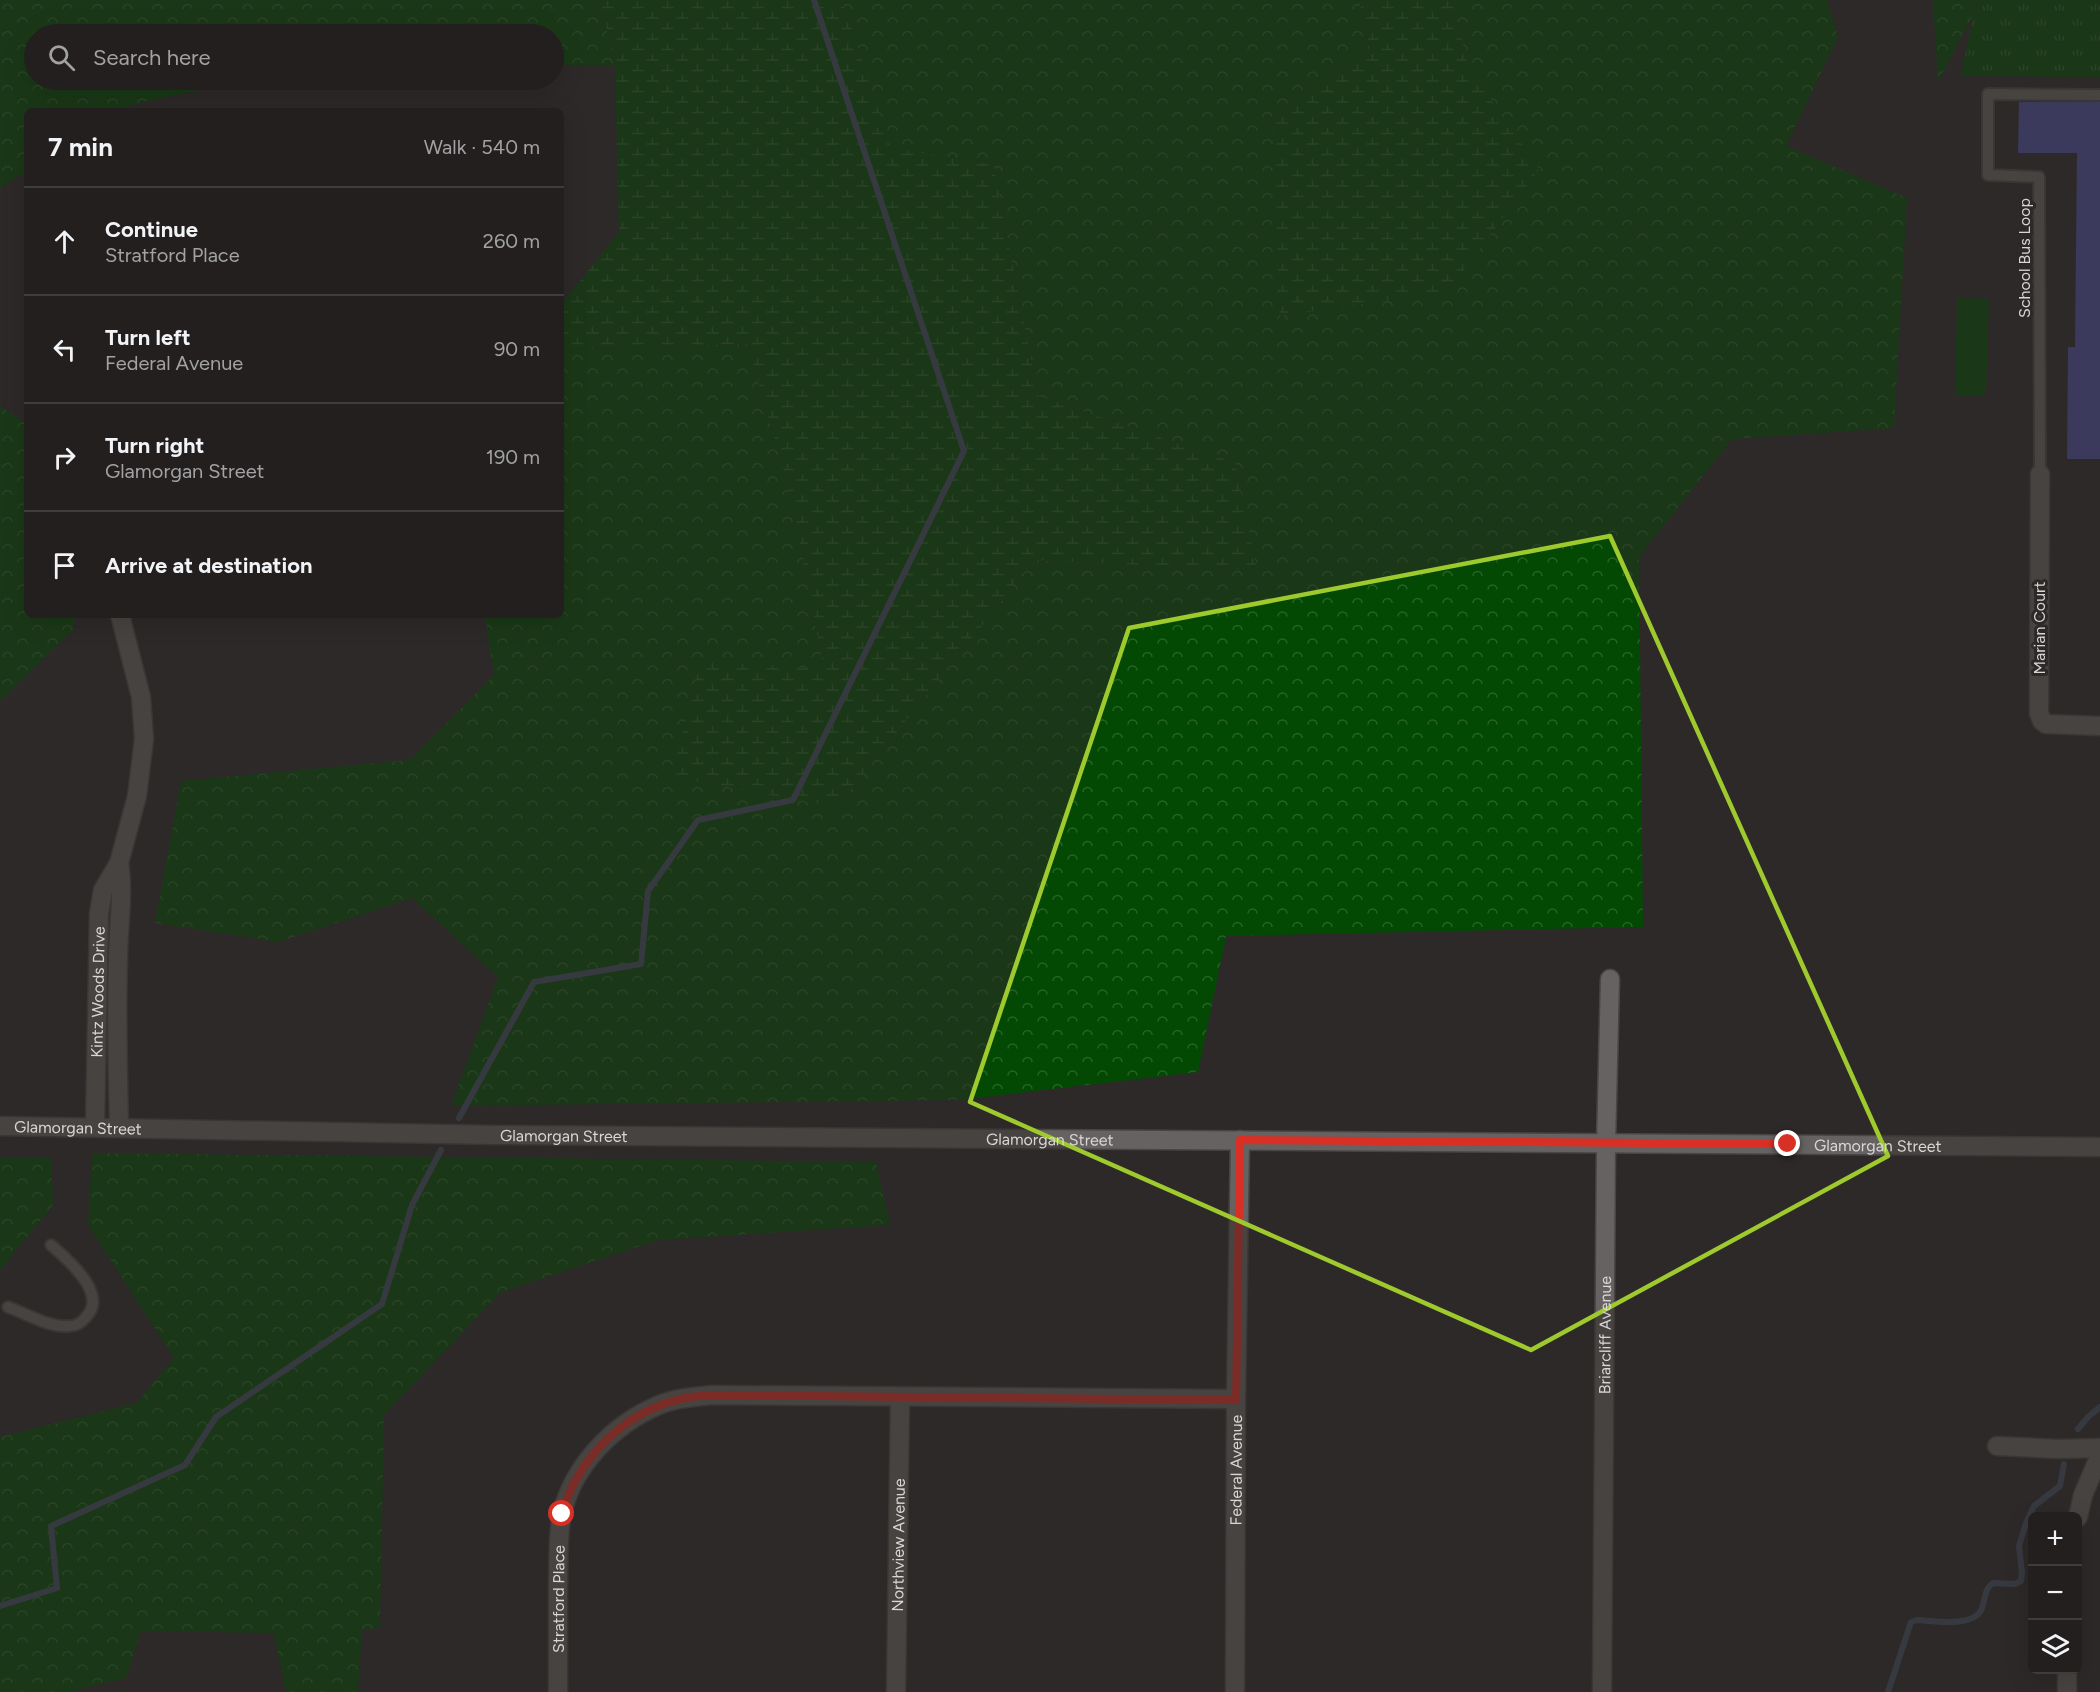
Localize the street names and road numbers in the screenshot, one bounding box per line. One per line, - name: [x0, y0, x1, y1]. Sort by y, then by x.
- street label: School Bus Loop: [2015, 198, 2034, 318]
- street label: Marian Court: [2030, 581, 2049, 675]
- street label: Kintz Woods Drive: [87, 926, 109, 1058]
- street label: Glamorgan Street: [14, 1117, 142, 1139]
- street label: Glamorgan Street: [500, 1126, 628, 1146]
- street label: Glamorgan Street: [986, 1130, 1114, 1150]
- street label: Glamorgan Street: [1814, 1136, 1942, 1156]
- street label: Briarcliff Avenue: [1595, 1276, 1615, 1394]
- street label: Federal Avenue: [1227, 1414, 1246, 1525]
- street label: Northview Avenue: [888, 1478, 909, 1612]
- street label: Stratford Place: [549, 1545, 569, 1653]

